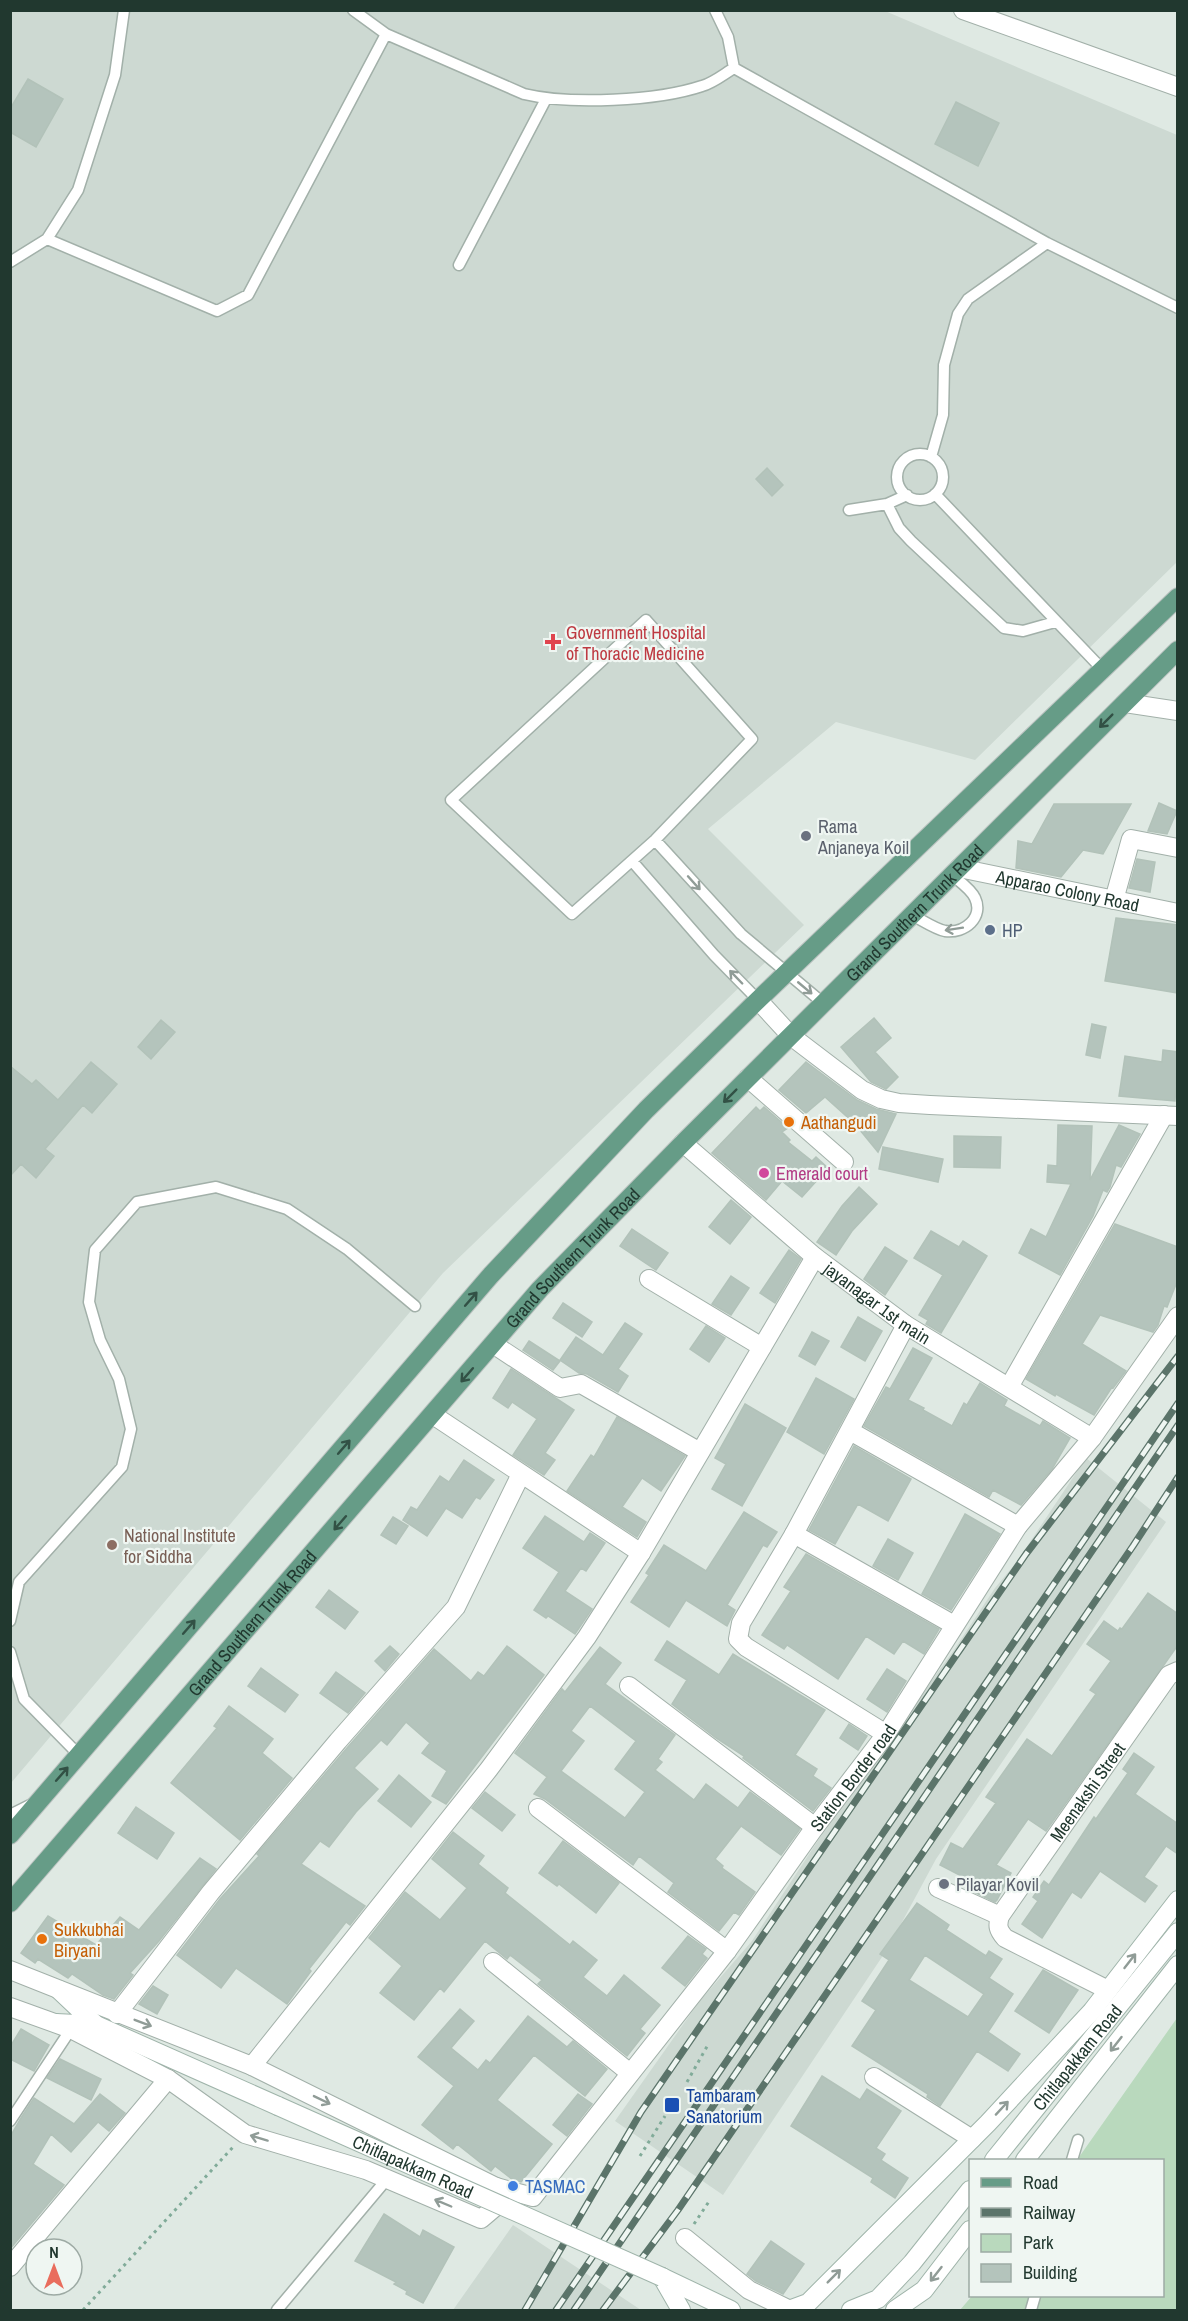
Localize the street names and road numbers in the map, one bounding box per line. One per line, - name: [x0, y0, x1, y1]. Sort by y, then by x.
- street label: Grand Southern Trunk Road: [840, 838, 989, 987]
- street label: Apparao Colony Road: [993, 863, 1141, 917]
- street label: Grand Southern Trunk Road: [499, 1182, 645, 1333]
- street label: jayanagar 1st main: [819, 1255, 935, 1350]
- street label: Grand Southern Trunk Road: [182, 1544, 322, 1701]
- street label: Station Border road: [804, 1719, 902, 1836]
- street label: Meenakshi Street: [1044, 1737, 1131, 1846]
- street label: Chitlapakkam Road: [1026, 1999, 1127, 2116]
- street label: Chitlapakkam Road: [349, 2128, 478, 2204]

